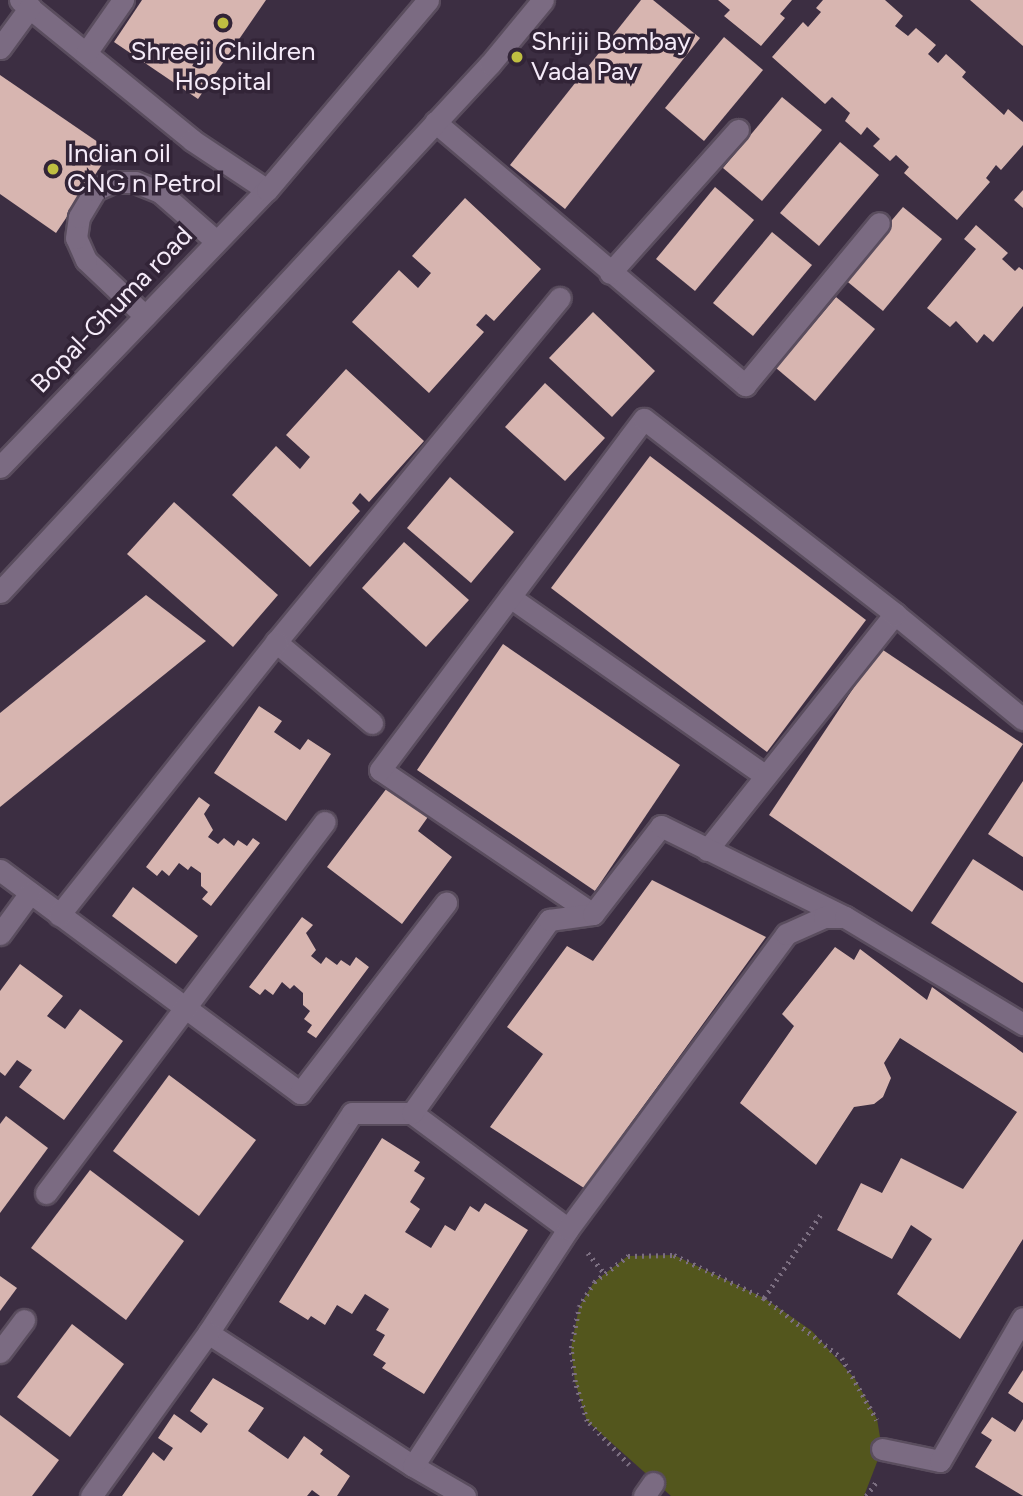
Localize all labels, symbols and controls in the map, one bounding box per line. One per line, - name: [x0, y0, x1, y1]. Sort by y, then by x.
- marker: Shreeji Children Hospital: [213, 13, 233, 33]
- place label: Shriji Bombay Vada Pav: [531, 26, 691, 88]
- place label: Shreeji Children Hospital: [131, 36, 315, 98]
- marker: Shriji Bombay Vada Pav: [509, 49, 525, 65]
- place label: Indian oil CNG n Petrol: [67, 138, 221, 200]
- marker: Indian oil CNG n Petrol: [45, 161, 61, 177]
- street label: Bopal-Ghuma road: [25, 220, 199, 400]

